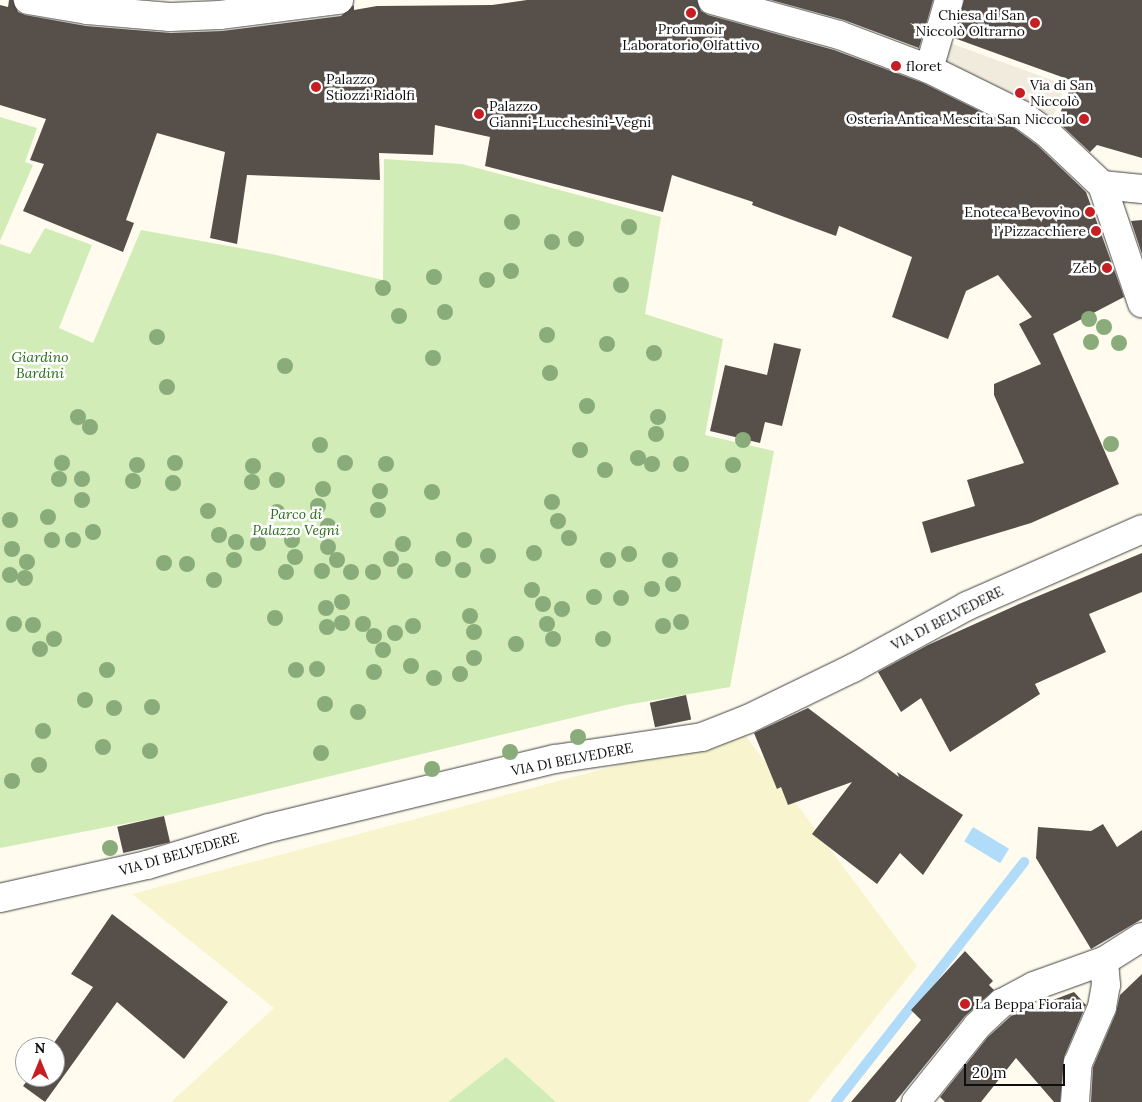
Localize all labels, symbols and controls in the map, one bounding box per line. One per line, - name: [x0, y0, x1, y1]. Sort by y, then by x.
- marker: Profumoir Laboratorio Olfattivo: [685, 7, 697, 19]
- place label: Chiesa di San Niccolò Oltrarno: [915, 7, 1025, 40]
- marker: Chiesa di San Niccolò Oltrarno: [1029, 17, 1041, 29]
- place label: Profumoir Laboratorio Olfattivo: [622, 21, 760, 54]
- place label: floret: [906, 58, 942, 74]
- marker: floret: [890, 60, 902, 72]
- place label: Palazzo Stiozzi Ridolfi: [326, 71, 415, 104]
- place label: Via di San Niccolò: [1030, 77, 1093, 110]
- marker: Palazzo Stiozzi Ridolfi: [310, 81, 322, 93]
- marker: Via di San Niccolò: [1014, 87, 1026, 99]
- place label: Palazzo Gianni-Lucchesini-Vegni: [489, 98, 651, 130]
- marker: Palazzo Gianni-Lucchesini-Vegni: [473, 108, 485, 120]
- place label: Osteria Antica Mescita San Niccolo: [846, 111, 1074, 127]
- marker: Osteria Antica Mescita San Niccolo: [1078, 113, 1090, 125]
- place label: Enoteca Bevovino: [964, 204, 1080, 220]
- marker: Enoteca Bevovino: [1084, 206, 1096, 218]
- place label: l’ Pizzacchiere: [994, 223, 1086, 239]
- marker: l’ Pizzacchiere: [1090, 225, 1102, 237]
- place label: Zeb: [1073, 260, 1097, 276]
- marker: Zeb: [1101, 262, 1113, 274]
- park label: Giardino Bardini: [11, 349, 69, 382]
- park label: Parco di Palazzo Vegni: [252, 506, 340, 538]
- street label: VIA DI BELVEDERE: [888, 582, 1006, 654]
- street label: VIA DI BELVEDERE: [510, 739, 634, 779]
- street label: VIA DI BELVEDERE: [117, 829, 241, 879]
- place label: La Beppa Fioraia: [975, 996, 1082, 1012]
- marker: La Beppa Fioraia: [959, 998, 971, 1010]
- north arrow: [15, 1037, 65, 1087]
- text: N: [35, 1039, 45, 1057]
- scale bar: [967, 1054, 1068, 1086]
- text: 20 m: [972, 1063, 1007, 1082]

